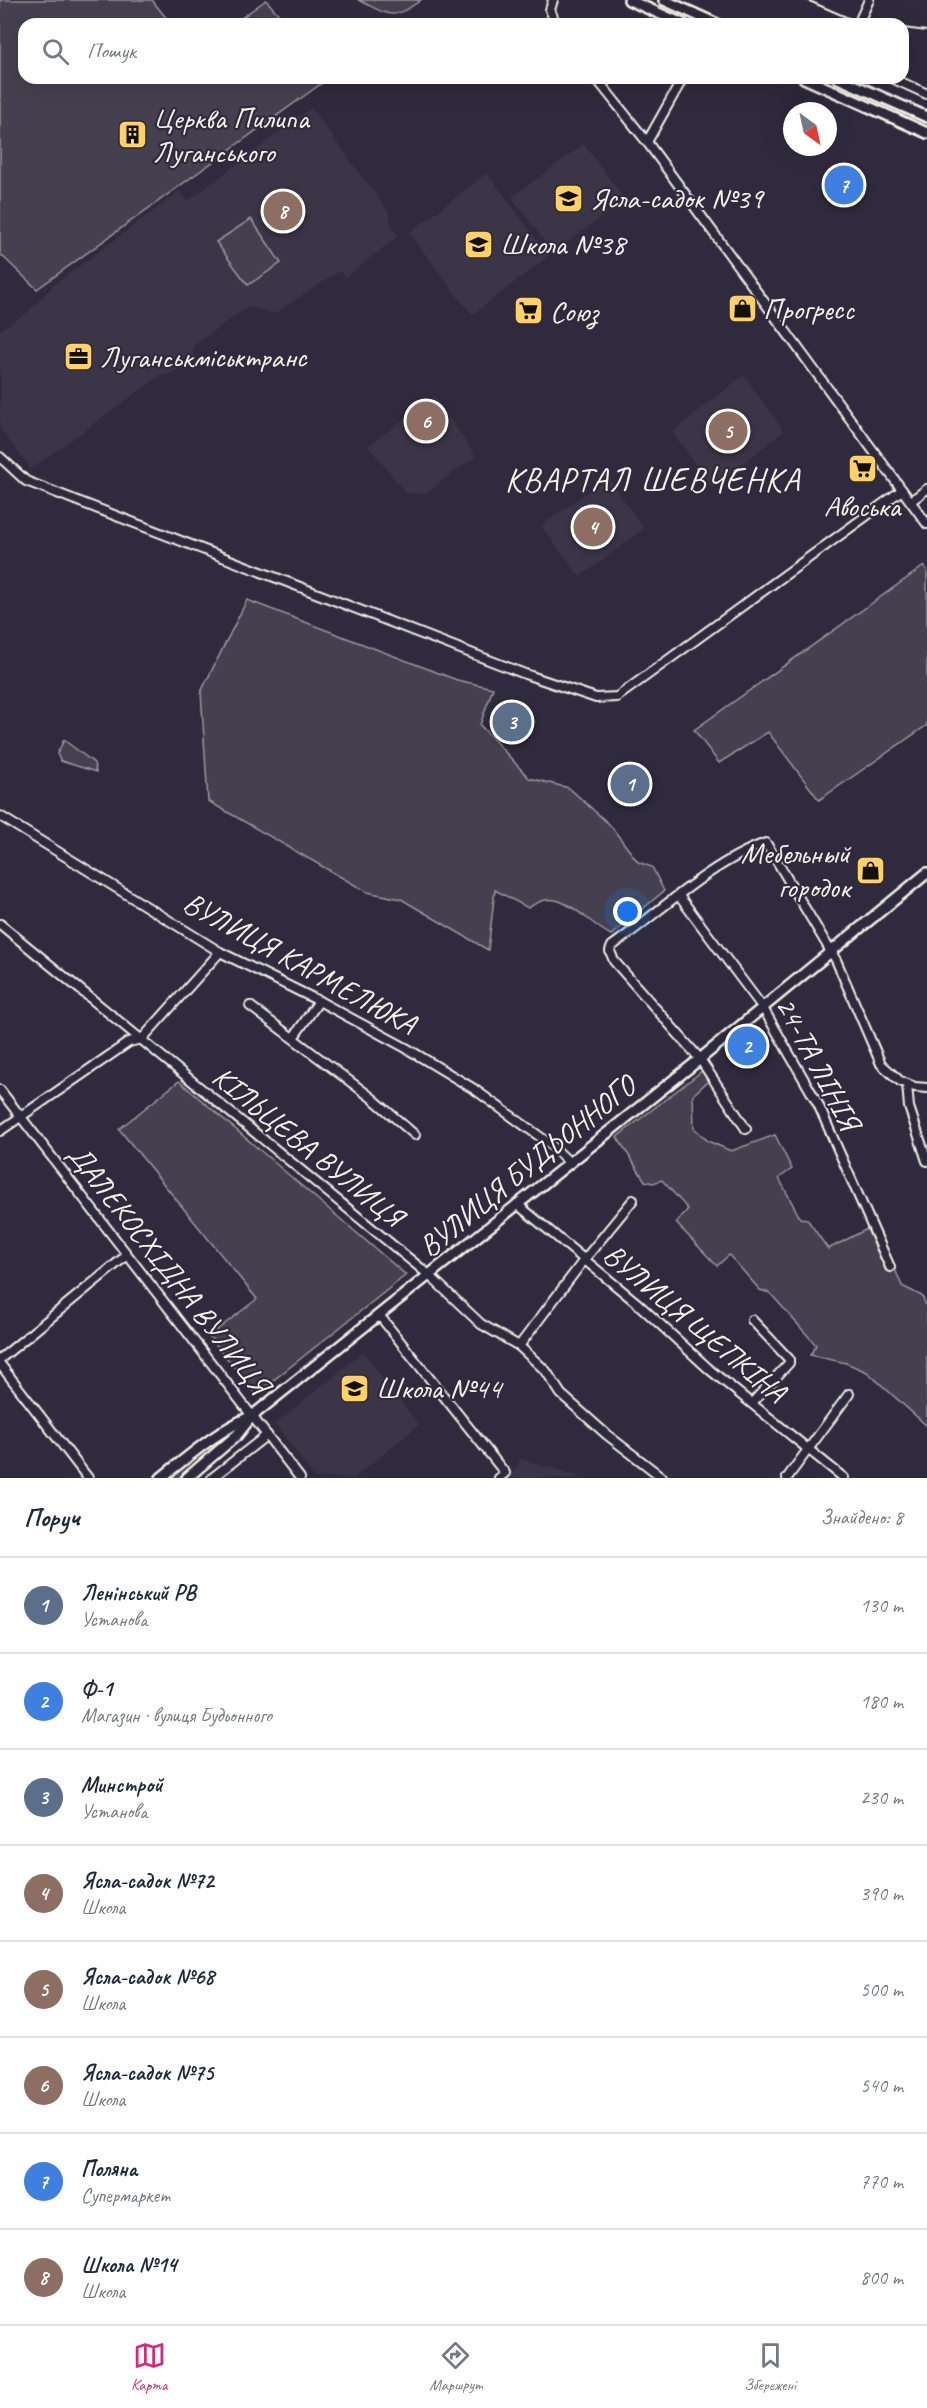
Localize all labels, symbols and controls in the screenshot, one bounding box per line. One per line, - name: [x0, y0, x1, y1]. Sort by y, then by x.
- search box: [18, 18, 909, 84]
- icon: search: [39, 35, 72, 68]
- text: Пошук: [87, 37, 136, 65]
- place label: Церква Пилипа Луганського: [153, 99, 311, 171]
- north arrow: [783, 102, 837, 156]
- building icon: Церква Пилипа Луганського: [116, 119, 148, 151]
- pin: 7: [824, 162, 864, 207]
- place label: Ясла-садок №39: [590, 179, 765, 217]
- school or university icon: Ясла-садок №39: [553, 182, 585, 214]
- pin: 8: [264, 188, 302, 234]
- place label: Школа №38: [500, 225, 628, 263]
- school or university icon: Школа №38: [463, 228, 495, 260]
- place label: Прогресс: [763, 290, 855, 328]
- place label: Союз: [550, 292, 601, 330]
- shop icon: Прогресс: [726, 293, 758, 325]
- supermarket icon: Союз: [513, 295, 545, 327]
- place label: Луганськміськтранс: [100, 338, 308, 376]
- office icon: Луганськміськтранс: [63, 341, 95, 373]
- pin: 6: [406, 398, 446, 444]
- pin: 5: [708, 408, 748, 454]
- supermarket icon: Авоська: [846, 453, 878, 485]
- district label: КВАРТАЛ ШЕВЧЕНКА: [505, 459, 801, 501]
- place label: Авоська: [824, 487, 902, 525]
- pin: 4: [574, 504, 612, 550]
- pin: 3: [492, 700, 532, 744]
- pin: 1: [610, 762, 650, 806]
- place label: Мебельный городок: [741, 834, 853, 906]
- shop icon: Мебельный городок: [855, 854, 887, 886]
- street label: ВУЛИЦЯ КАРМЕЛЮКА: [177, 883, 425, 1044]
- your location: [613, 897, 642, 926]
- street label: 24-ТА ЛІНІЯ: [767, 990, 871, 1140]
- pin: 2: [728, 1024, 766, 1068]
- street label: КІЛЬЦЕВА ВУЛИЦЯ: [205, 1057, 415, 1238]
- street label: ВУЛИЦЯ БУДЬОННОГО: [411, 1065, 645, 1265]
- street label: ДАЛЕКОСХІДНА ВУЛИЦЯ: [60, 1136, 281, 1405]
- street label: ВУЛИЦЯ ЩЕПКІНА: [596, 1235, 796, 1412]
- place label: Школа №44: [376, 1369, 504, 1407]
- school or university icon: Школа №44: [339, 1372, 371, 1404]
- text: Поруч: [24, 1501, 80, 1534]
- text: Знайдено: 8: [821, 1505, 903, 1530]
- text: Ленінський РВ: [81, 1579, 197, 1607]
- text: 1: [39, 1593, 48, 1618]
- text: 130 m: [860, 1593, 903, 1618]
- text: Установа: [81, 1607, 148, 1632]
- text: Ф-1: [81, 1675, 112, 1703]
- text: 2: [39, 1689, 48, 1714]
- text: 180 m: [860, 1689, 903, 1714]
- text: Магазин · вулиця Будьонного: [81, 1703, 272, 1728]
- text: Минстрой: [81, 1771, 163, 1799]
- text: 3: [39, 1785, 48, 1810]
- text: 230 m: [860, 1785, 903, 1810]
- text: Установа: [81, 1799, 148, 1824]
- text: Ясла-садок №72: [81, 1867, 214, 1895]
- text: 4: [39, 1881, 48, 1906]
- text: 390 m: [860, 1881, 903, 1906]
- text: Школа: [81, 1895, 125, 1920]
- text: Ясла-садок №68: [81, 1963, 214, 1991]
- text: 5: [39, 1977, 48, 2002]
- text: 500 m: [860, 1977, 903, 2002]
- text: Школа: [81, 1991, 125, 2016]
- text: Ясла-садок №75: [81, 2059, 213, 2087]
- text: 6: [39, 2073, 48, 2098]
- text: 540 m: [860, 2073, 903, 2098]
- text: Школа: [81, 2087, 125, 2112]
- text: Поляна: [81, 2155, 137, 2183]
- text: 7: [39, 2169, 48, 2194]
- text: 770 m: [860, 2169, 903, 2194]
- text: Супермаркет: [81, 2183, 170, 2208]
- text: Школа №14: [81, 2251, 177, 2279]
- text: 8: [39, 2265, 48, 2290]
- text: 800 m: [860, 2265, 903, 2290]
- text: Школа: [81, 2279, 125, 2304]
- tab: Карта: [131, 2339, 167, 2395]
- tab: Маршрут: [429, 2339, 482, 2395]
- tab: Збережені: [744, 2339, 796, 2395]

